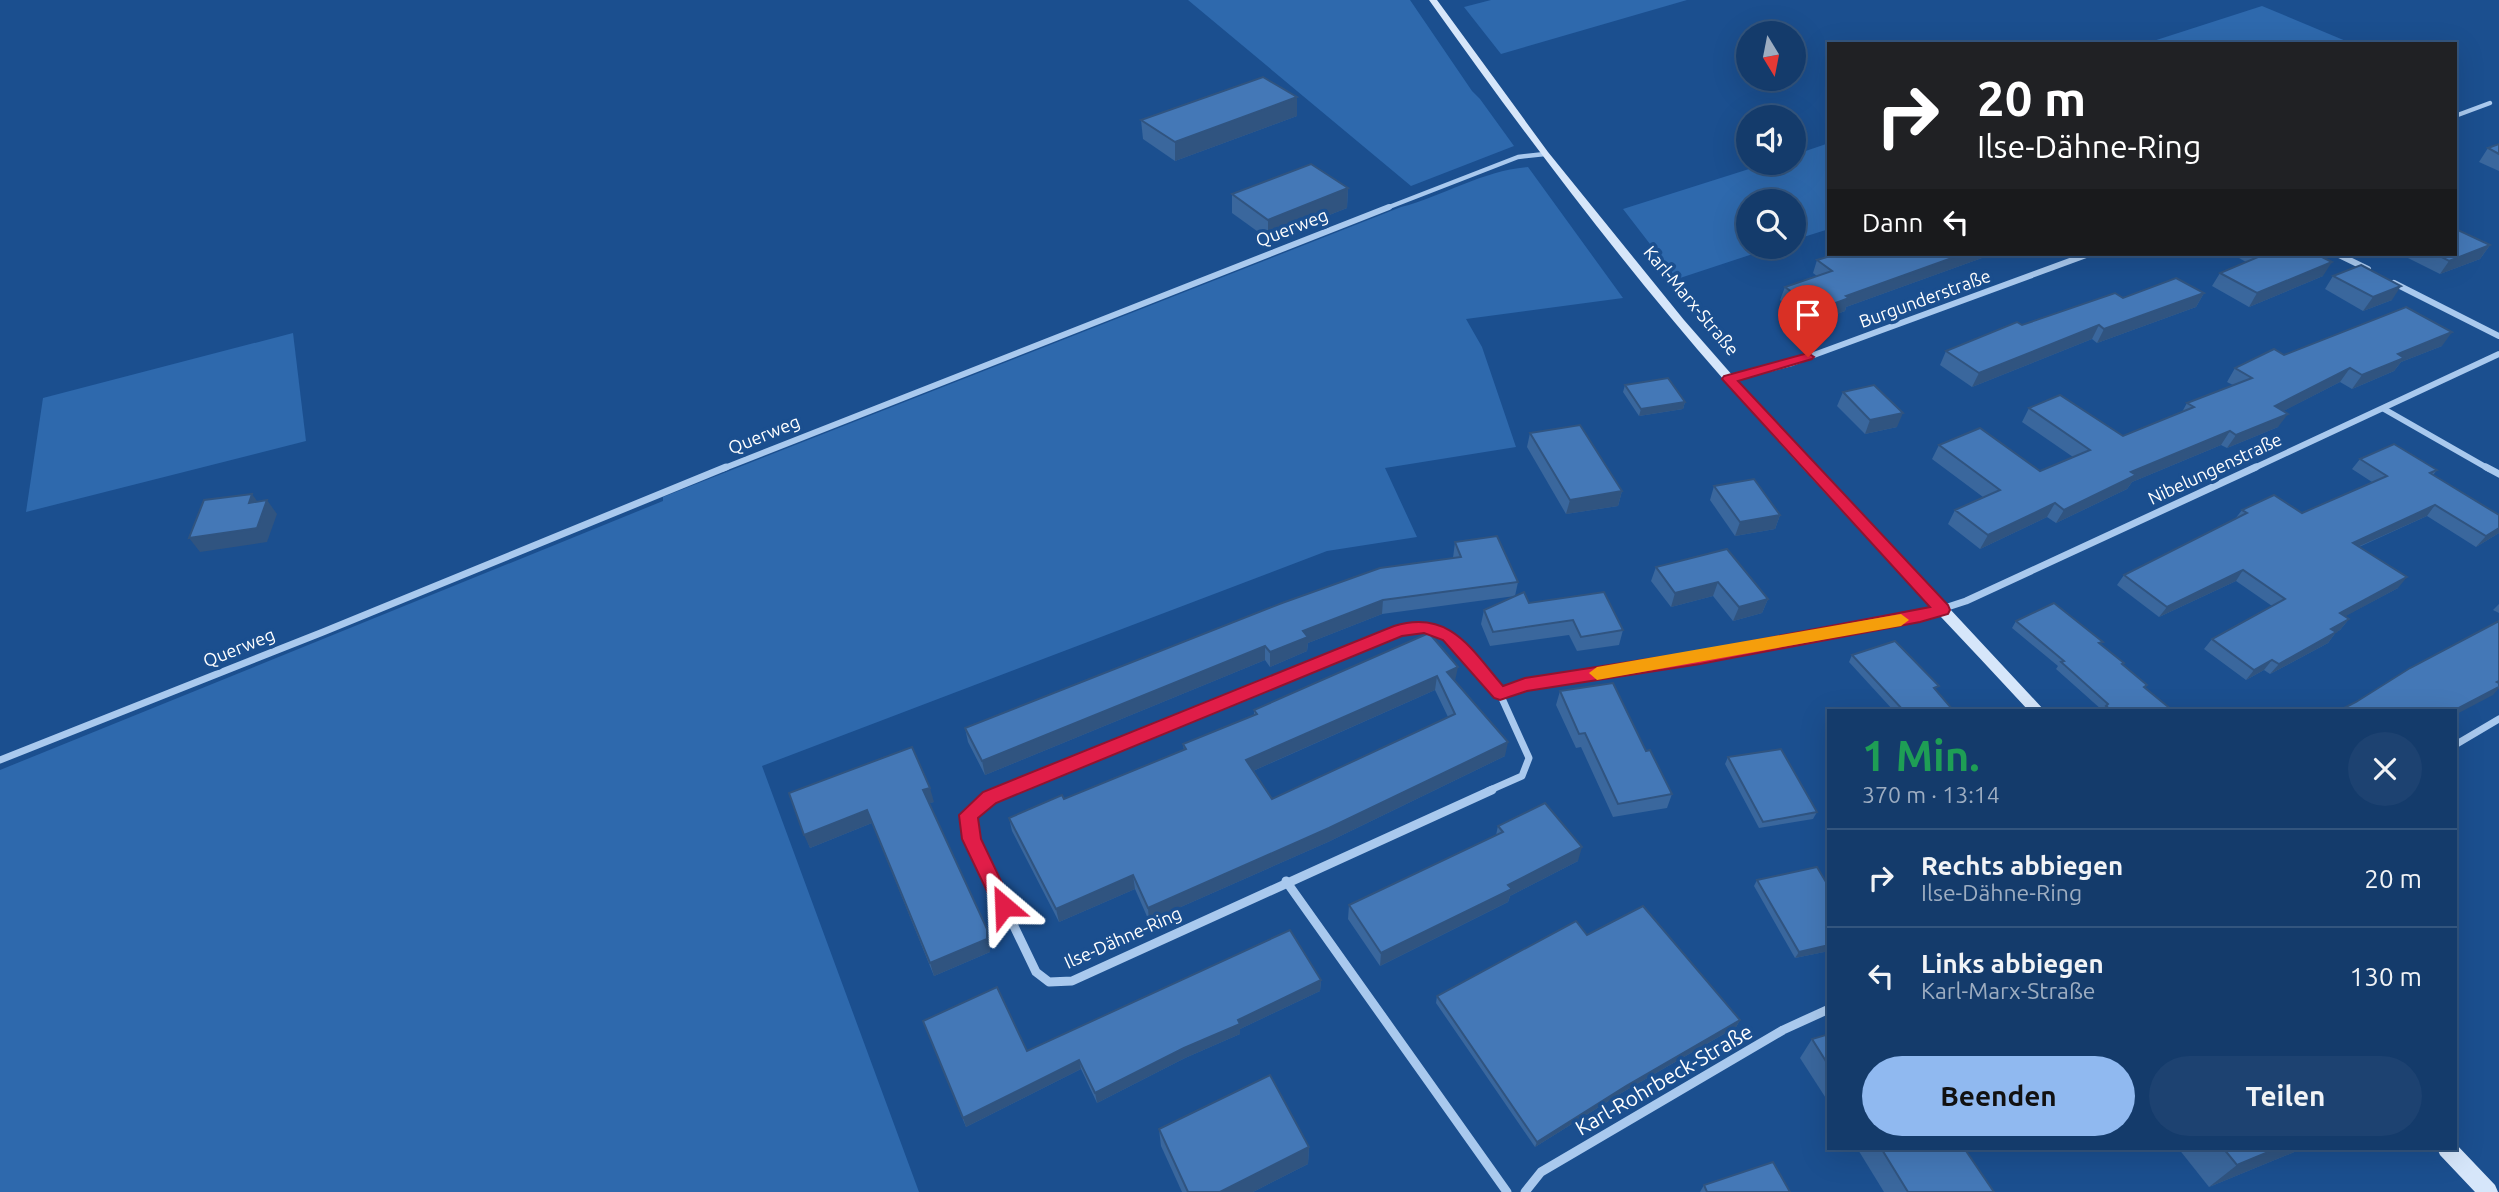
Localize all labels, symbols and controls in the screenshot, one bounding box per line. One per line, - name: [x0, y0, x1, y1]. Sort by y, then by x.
- north arrow: [1736, 21, 1806, 91]
- map controls: [1736, 21, 1806, 259]
- icon: right: [1862, 70, 1953, 161]
- text: 20 m: [1977, 70, 2086, 125]
- button: sound: [1736, 105, 1806, 175]
- text: Ilse-Dähne-Ring: [1977, 128, 2201, 164]
- button: search: [1736, 189, 1806, 259]
- icon: left: [1937, 203, 1975, 241]
- street label: Querweg: [1253, 204, 1331, 251]
- text: Dann: [1862, 208, 1923, 237]
- street label: Karl-Marx-Straße: [1640, 242, 1743, 359]
- street label: Burgunderstraße: [1856, 265, 1993, 331]
- pin: [1778, 285, 1838, 357]
- icon: arrive: [1789, 296, 1827, 334]
- street label: Querweg: [725, 411, 803, 458]
- street label: Nibelungenstraße: [2145, 428, 2285, 508]
- street label: Querweg: [200, 624, 278, 671]
- text: 1 Min.: [1862, 732, 1980, 779]
- button: close: [2348, 732, 2422, 806]
- text: 370 m · 13:14: [1862, 782, 2000, 807]
- text: Rechts abbiegen: [1921, 851, 2123, 880]
- icon: right: [1862, 859, 1900, 897]
- text: 20 m: [2364, 864, 2422, 893]
- position arrow: [967, 869, 1041, 943]
- text: Ilse-Dähne-Ring: [1921, 880, 2082, 905]
- street label: Ilse-Dähne-Ring: [1061, 902, 1184, 972]
- text: Links abbiegen: [1921, 949, 2104, 978]
- icon: left: [1862, 957, 1900, 995]
- text: 130 m: [2350, 962, 2422, 991]
- text: Karl-Marx-Straße: [1921, 978, 2095, 1003]
- street label: Karl-Rohrbeck-Straße: [1571, 1019, 1756, 1140]
- button: Beenden: [1862, 1056, 2135, 1136]
- button: Teilen: [2149, 1056, 2422, 1136]

